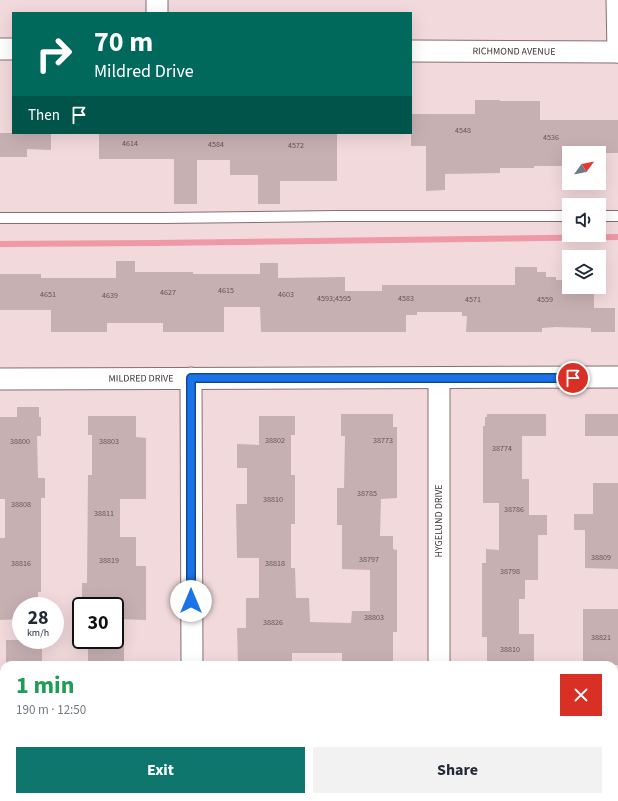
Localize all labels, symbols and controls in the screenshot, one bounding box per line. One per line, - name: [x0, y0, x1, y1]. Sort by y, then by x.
- text: 70 m: [94, 22, 153, 62]
- icon: right: [28, 28, 80, 80]
- street label: RICHMOND AVENUE: [472, 44, 556, 59]
- text: Mildred Drive: [94, 59, 194, 84]
- icon: arrive: [68, 104, 90, 126]
- text: Then: [28, 105, 60, 126]
- house number: 4548: [455, 125, 471, 136]
- house number: 4536: [543, 132, 559, 143]
- house number: 4614: [122, 138, 138, 149]
- house number: 4584: [208, 139, 224, 150]
- house number: 4572: [288, 140, 304, 151]
- north arrow: [562, 146, 606, 190]
- map controls: [562, 146, 606, 294]
- button: sound: [562, 198, 606, 242]
- button: layers: [562, 250, 606, 294]
- house number: 4615: [218, 285, 234, 296]
- house number: 4627: [160, 287, 176, 298]
- house number: 4651: [40, 289, 56, 300]
- house number: 4603: [278, 289, 294, 300]
- house number: 4639: [102, 290, 118, 301]
- house number: 4593;4595: [317, 293, 351, 304]
- house number: 4583: [398, 293, 414, 304]
- house number: 4571: [465, 294, 481, 305]
- house number: 4559: [537, 294, 553, 305]
- pin: [556, 361, 590, 395]
- icon: arrive: [562, 367, 584, 389]
- street label: MILDRED DRIVE: [108, 371, 174, 386]
- house number: 38802: [265, 435, 285, 446]
- house number: 38773: [373, 435, 393, 446]
- house number: 38800: [10, 436, 30, 447]
- house number: 38803: [99, 436, 119, 447]
- house number: 38774: [492, 443, 512, 454]
- street label: HYGELUND DRIVE: [432, 484, 446, 558]
- house number: 38785: [357, 488, 377, 499]
- house number: 38810: [263, 494, 283, 505]
- house number: 38808: [11, 499, 31, 510]
- house number: 38786: [504, 504, 524, 515]
- house number: 38811: [94, 508, 114, 519]
- house number: 38809: [591, 552, 611, 563]
- house number: 38797: [359, 554, 379, 565]
- house number: 38819: [99, 555, 119, 566]
- house number: 38816: [11, 558, 31, 569]
- house number: 38818: [265, 558, 285, 569]
- house number: 38798: [500, 566, 520, 577]
- position arrow: [170, 580, 212, 622]
- speed limit sign: 30: [72, 597, 124, 649]
- text: 28: [27, 604, 49, 632]
- house number: 38803: [364, 612, 384, 623]
- house number: 38826: [263, 617, 283, 628]
- text: km/h: [27, 626, 49, 640]
- house number: 38821: [591, 632, 611, 643]
- house number: 38810: [500, 644, 520, 655]
- text: 1 min: [16, 668, 74, 703]
- button: close: [560, 674, 602, 716]
- text: 190 m · 12:50: [16, 701, 86, 719]
- button: Exit: [16, 747, 305, 793]
- button: Share: [313, 747, 602, 793]

